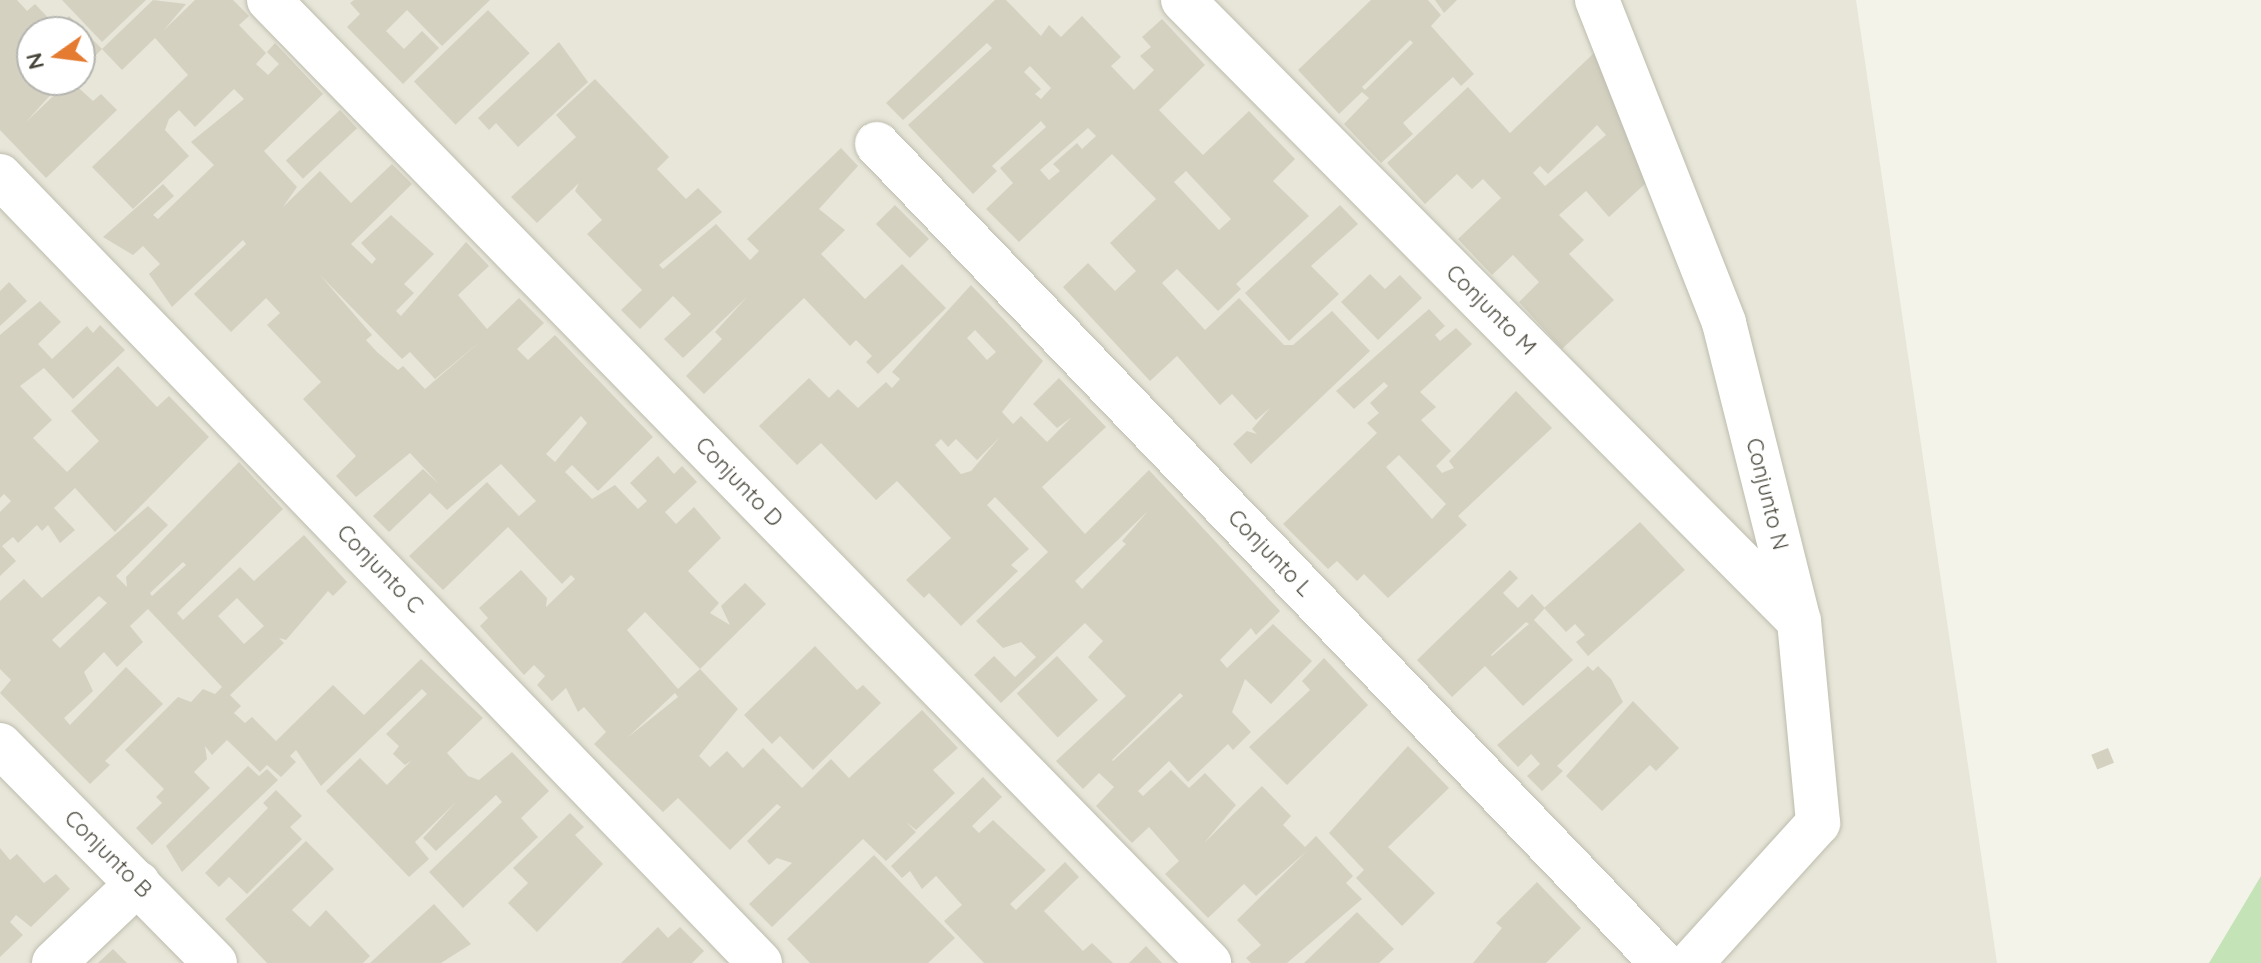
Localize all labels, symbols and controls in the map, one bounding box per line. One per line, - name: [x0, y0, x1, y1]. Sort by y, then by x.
- north arrow: [16, 16, 96, 96]
- text: N: [19, 50, 50, 73]
- street label: Conjunto M: [1441, 260, 1541, 360]
- street label: Conjunto D: [690, 432, 788, 532]
- street label: Conjunto N: [1740, 435, 1794, 553]
- street label: Conjunto L: [1222, 504, 1318, 602]
- street label: Conjunto C: [331, 519, 429, 619]
- street label: Conjunto B: [59, 805, 157, 903]

